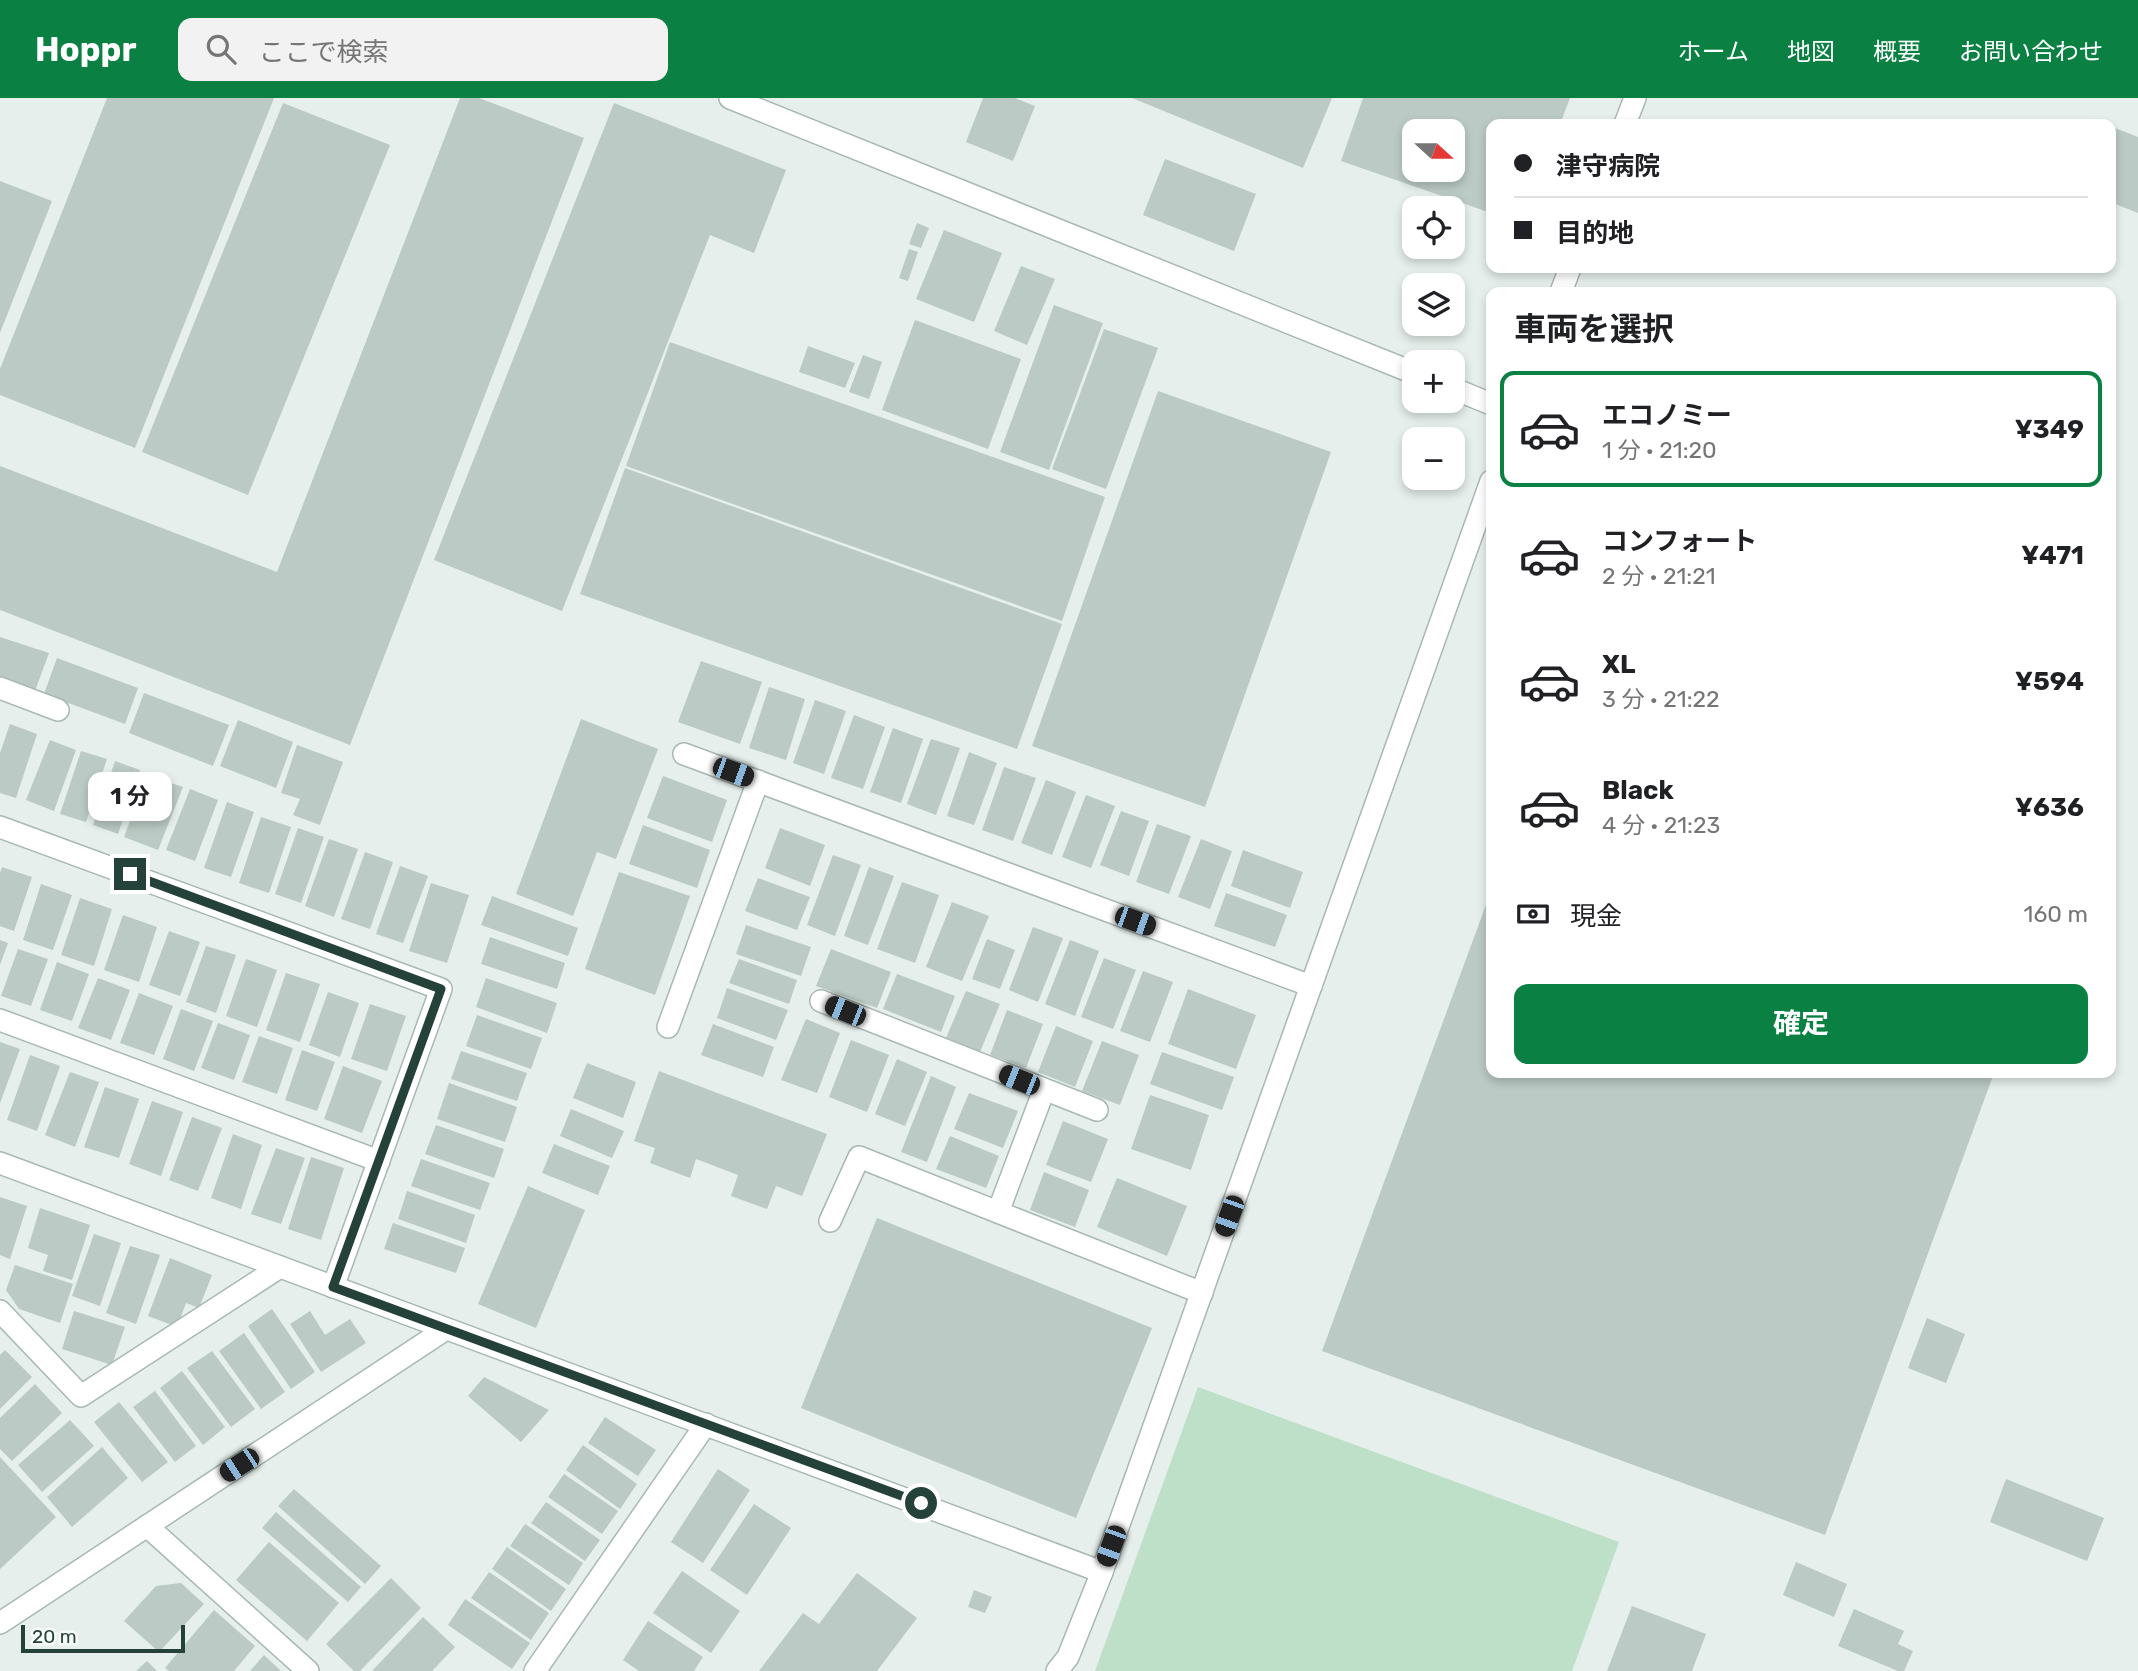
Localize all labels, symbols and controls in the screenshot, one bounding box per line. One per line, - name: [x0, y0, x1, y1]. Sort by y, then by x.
- search box: [178, 18, 668, 81]
- text: Hoppr: [35, 30, 136, 69]
- icon: search: [202, 30, 240, 68]
- text: ここで検索: [258, 37, 388, 68]
- text: ホーム: [1678, 38, 1749, 66]
- text: 地図: [1787, 38, 1835, 66]
- text: 概要: [1873, 38, 1921, 66]
- text: お問い合わせ: [1959, 38, 2103, 66]
- north arrow: [1402, 119, 1465, 182]
- map controls: [1402, 119, 1465, 490]
- text: 津守病院: [1556, 151, 1660, 182]
- button: locate: [1402, 196, 1465, 259]
- text: 目的地: [1556, 218, 1634, 249]
- button: layers: [1402, 273, 1465, 336]
- text: 車両を選択: [1514, 310, 1674, 348]
- button: +: [1402, 350, 1465, 413]
- icon: car: [1518, 398, 1581, 461]
- text: エコノミー: [1602, 400, 1732, 431]
- text: ¥349: [2015, 414, 2084, 445]
- button: −: [1402, 427, 1465, 490]
- text: 1 分 · 21:20: [1602, 436, 1717, 464]
- icon: car: [1518, 524, 1581, 587]
- text: コンフォート: [1602, 526, 1757, 557]
- text: ¥471: [2021, 540, 2084, 571]
- text: 2 分 · 21:21: [1602, 562, 1716, 590]
- text: XL: [1602, 649, 1635, 680]
- icon: car: [1518, 650, 1581, 713]
- text: ¥594: [2015, 666, 2084, 697]
- text: 3 分 · 21:22: [1602, 685, 1720, 713]
- car: [710, 755, 757, 789]
- callout: 1 分: [88, 772, 172, 822]
- text: Black: [1602, 775, 1674, 806]
- icon: car: [1518, 776, 1581, 839]
- text: 1 分: [110, 782, 150, 810]
- text: ¥636: [2015, 792, 2084, 823]
- text: 4 分 · 21:23: [1602, 811, 1720, 839]
- route end: [114, 858, 146, 890]
- icon: cash: [1514, 895, 1552, 933]
- text: 160 m: [2024, 900, 2088, 928]
- text: 現金: [1570, 901, 1622, 932]
- car: [1112, 904, 1159, 938]
- button: 確定: [1514, 984, 2088, 1064]
- car: [822, 993, 869, 1029]
- car: [996, 1062, 1043, 1098]
- car: [1212, 1193, 1247, 1239]
- car: [216, 1445, 263, 1485]
- route start: [905, 1487, 937, 1519]
- car: [1094, 1523, 1129, 1569]
- scale bar: [21, 1622, 186, 1654]
- text: 20 m: [32, 1625, 77, 1648]

